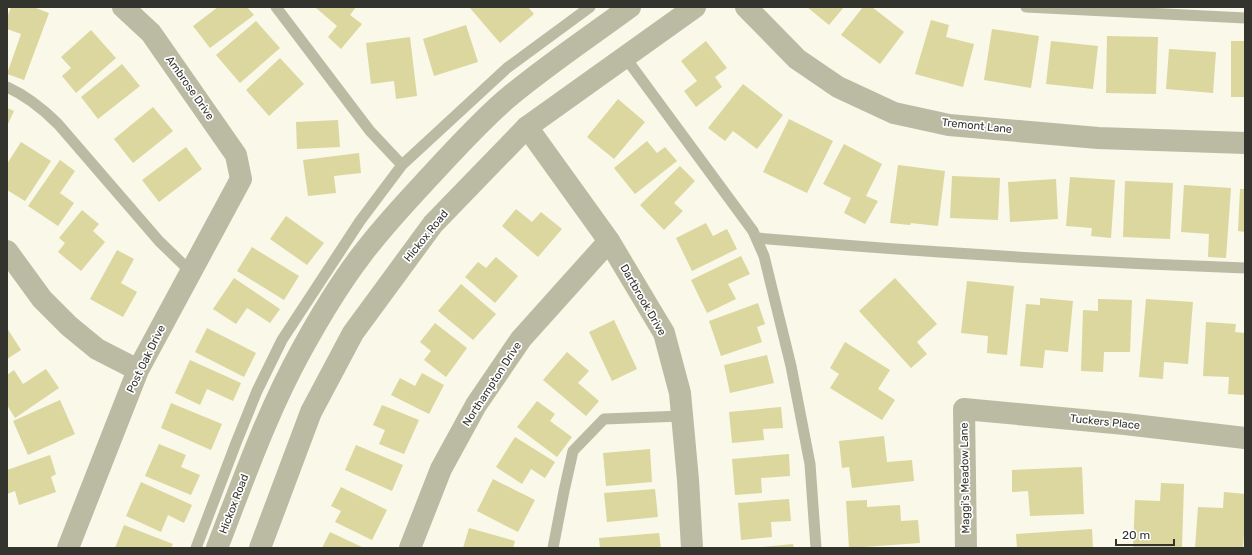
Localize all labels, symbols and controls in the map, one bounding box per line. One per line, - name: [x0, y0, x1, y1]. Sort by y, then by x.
- street label: Ambrose Drive: [163, 54, 217, 122]
- street label: Tremont Lane: [941, 116, 1013, 136]
- street label: Hickox Road: [401, 207, 451, 265]
- street label: Dartbrook Drive: [617, 262, 669, 338]
- street label: Post Oak Drive: [124, 323, 168, 395]
- street label: Northampton Drive: [460, 339, 524, 429]
- street label: Tuckers Place: [1069, 412, 1141, 432]
- street label: Maggi's Meadow Lane: [958, 422, 972, 534]
- street label: Hickox Road: [217, 472, 251, 536]
- scale bar: [1116, 521, 1174, 547]
- text: 20 m: [1122, 528, 1150, 542]

